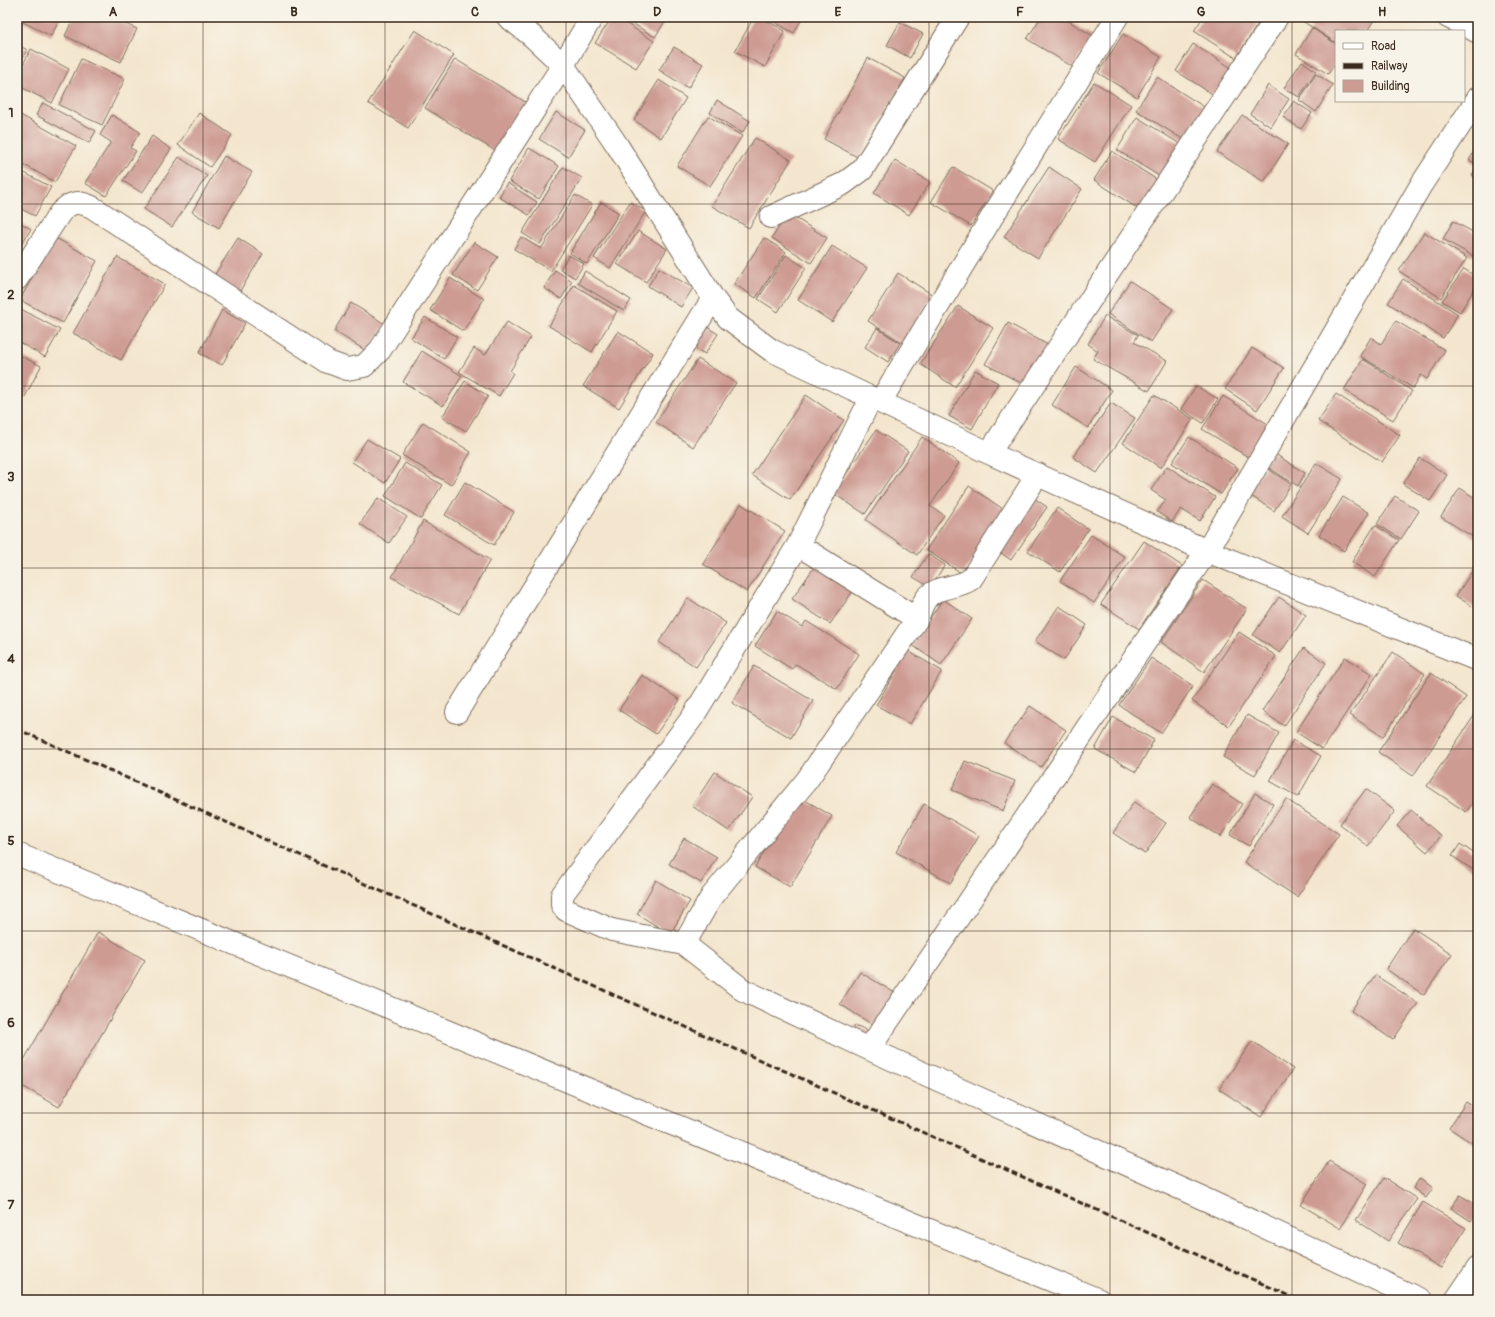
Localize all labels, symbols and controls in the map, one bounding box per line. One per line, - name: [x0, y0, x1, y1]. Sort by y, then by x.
- text: A: [109, 4, 118, 20]
- text: B: [290, 4, 298, 20]
- text: C: [471, 4, 479, 20]
- text: D: [653, 4, 661, 20]
- text: E: [835, 4, 842, 20]
- text: F: [1016, 4, 1024, 20]
- text: G: [1197, 4, 1206, 20]
- text: H: [1378, 4, 1386, 20]
- legend: [1335, 30, 1465, 102]
- text: Road: [1371, 39, 1396, 54]
- text: Railway: [1371, 59, 1407, 74]
- text: Building: [1371, 79, 1410, 94]
- text: 1: [8, 105, 14, 121]
- text: 2: [7, 287, 15, 303]
- text: 3: [7, 469, 15, 485]
- text: 4: [7, 651, 15, 667]
- text: 5: [7, 833, 15, 849]
- text: 6: [7, 1015, 15, 1031]
- text: 7: [8, 1197, 15, 1213]

